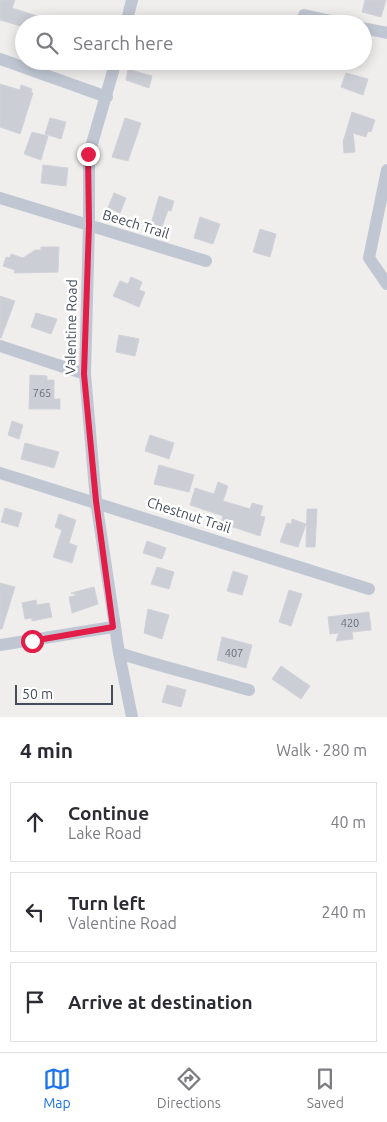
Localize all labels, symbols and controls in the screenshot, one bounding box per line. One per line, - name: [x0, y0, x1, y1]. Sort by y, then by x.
- search box: [15, 15, 372, 70]
- icon: search: [33, 29, 61, 57]
- text: Search here: [73, 32, 173, 54]
- route end: [77, 143, 100, 166]
- street label: Beech Trail: [101, 206, 172, 242]
- street label: Valentine Road: [62, 279, 80, 375]
- house number: 765: [33, 387, 51, 399]
- street label: Chestnut Trail: [145, 494, 233, 536]
- house number: 420: [341, 617, 359, 629]
- route start: [21, 630, 44, 653]
- house number: 407: [225, 647, 243, 659]
- scale bar: [15, 682, 112, 705]
- text: 50 m: [22, 686, 53, 702]
- text: 4 min: [20, 738, 73, 762]
- text: Walk · 280 m: [276, 741, 367, 759]
- text: Continue: [68, 802, 149, 824]
- icon: ahead: [21, 808, 49, 836]
- text: 40 m: [330, 813, 366, 831]
- text: Lake Road: [68, 824, 142, 842]
- text: Turn left: [68, 892, 146, 914]
- icon: left: [21, 898, 49, 926]
- text: 240 m: [321, 903, 366, 921]
- text: Valentine Road: [68, 914, 177, 932]
- icon: arrive: [21, 988, 49, 1016]
- text: Arrive at destination: [68, 991, 253, 1013]
- tab: Map: [43, 1065, 71, 1111]
- tab: Directions: [157, 1065, 221, 1111]
- tab: Saved: [307, 1065, 344, 1111]

